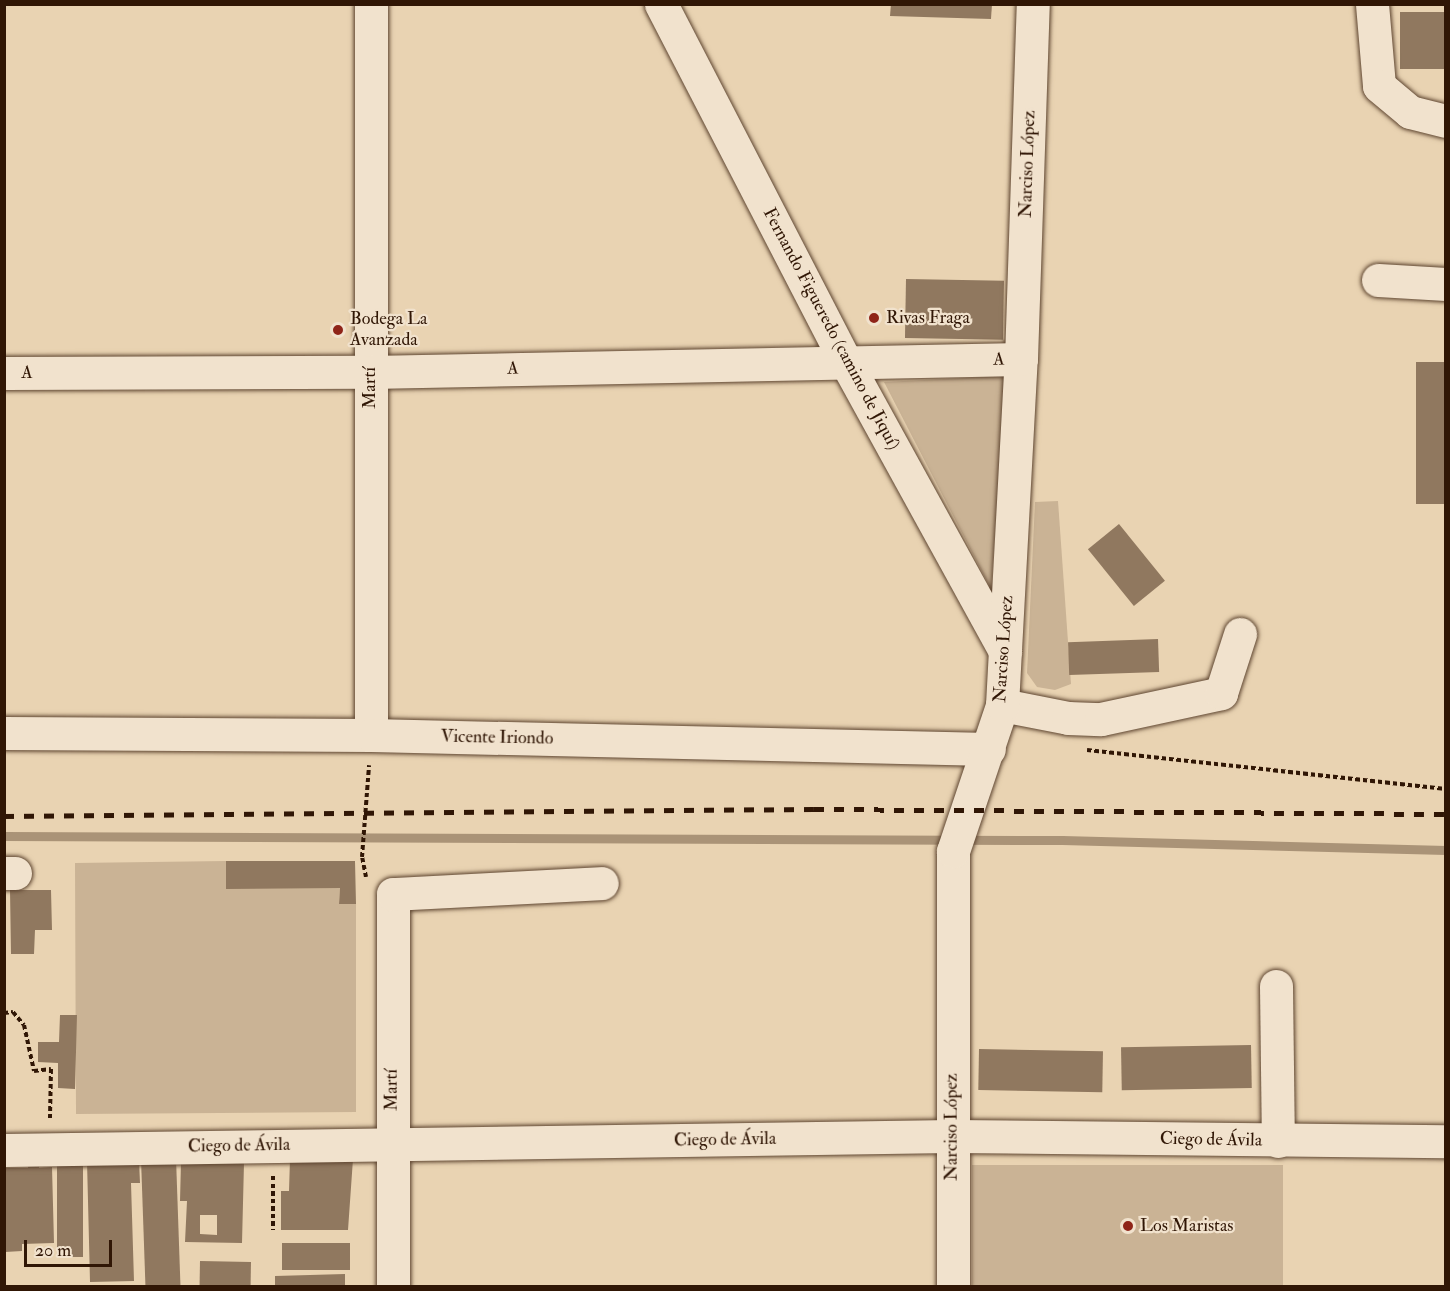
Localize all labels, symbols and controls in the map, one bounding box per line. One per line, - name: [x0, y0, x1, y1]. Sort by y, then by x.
- street label: Narciso López: [1015, 110, 1041, 218]
- street label: Fernando Figueredo (camino de Jiquí): [758, 204, 904, 454]
- place label: Rivas Fraga: [886, 307, 970, 329]
- place label: Bodega La Avanzada: [350, 309, 427, 352]
- marker: Rivas Fraga: [867, 311, 881, 325]
- marker: Bodega La Avanzada: [331, 323, 345, 337]
- street label: A: [993, 349, 1005, 371]
- street label: A: [507, 358, 519, 380]
- street label: A: [21, 362, 33, 384]
- street label: Martí: [359, 367, 381, 409]
- street label: Narciso López: [989, 595, 1019, 703]
- street label: Vicente Iriondo: [441, 726, 553, 750]
- street label: Martí: [381, 1069, 403, 1111]
- street label: Narciso López: [941, 1073, 963, 1181]
- street label: Ciego de Ávila: [674, 1128, 776, 1152]
- street label: Ciego de Ávila: [1160, 1128, 1262, 1152]
- street label: Ciego de Ávila: [188, 1134, 290, 1158]
- place label: Los Maristas: [1140, 1215, 1234, 1237]
- marker: Los Maristas: [1121, 1219, 1135, 1233]
- scale bar: [27, 1228, 116, 1266]
- text: 20 m: [35, 1239, 71, 1262]

